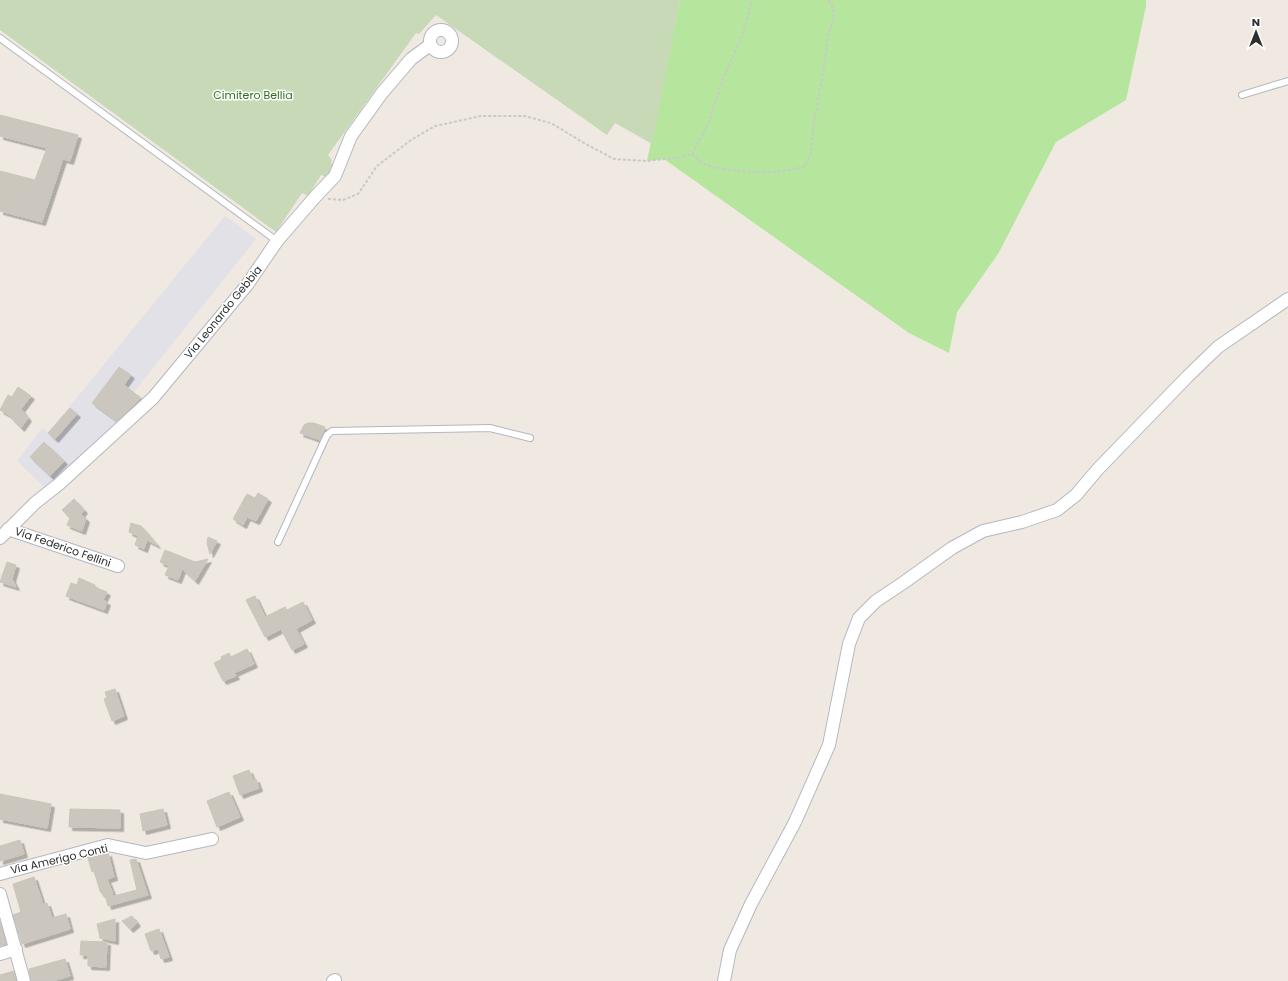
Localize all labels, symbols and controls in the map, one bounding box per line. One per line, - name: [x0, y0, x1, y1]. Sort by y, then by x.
- north arrow: [1236, 12, 1276, 52]
- text: N: [1252, 14, 1260, 30]
- park label: Cimitero Bellia: [213, 87, 293, 103]
- street label: Via Leonardo Gebbia: [180, 262, 266, 362]
- street label: Via Federico Fellini: [13, 523, 114, 571]
- street label: Via Amerigo Conti: [9, 840, 110, 878]

